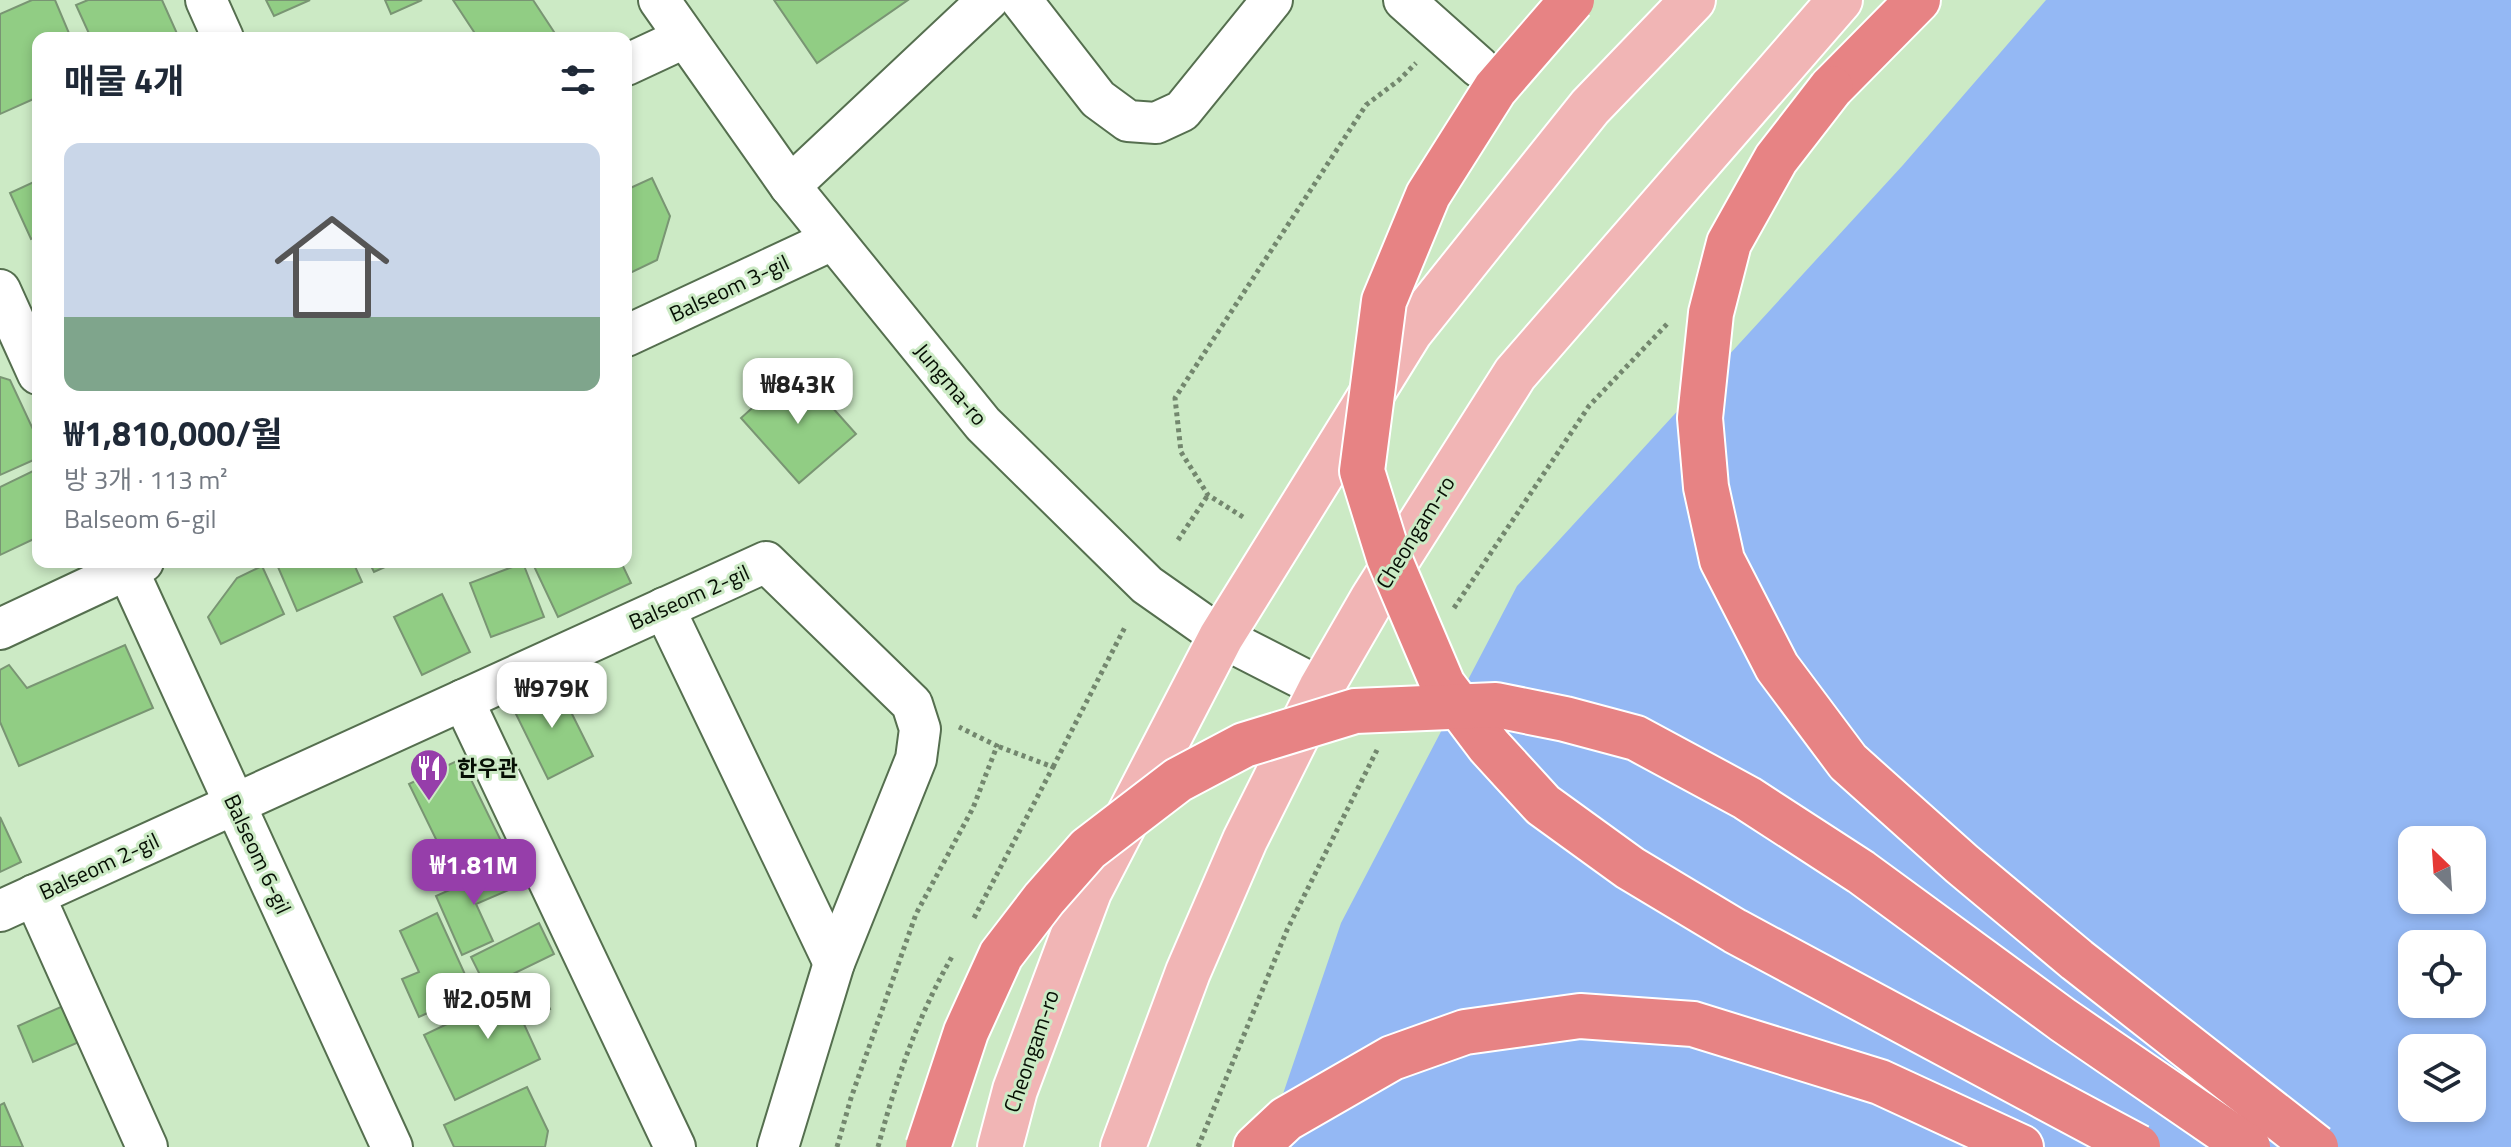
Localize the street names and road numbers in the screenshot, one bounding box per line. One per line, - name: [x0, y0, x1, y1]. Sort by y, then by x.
- street label: Balseom 3-gil: [663, 245, 795, 331]
- street label: Jungma-ro: [906, 335, 996, 433]
- street label: Cheongam-ro: [1367, 469, 1463, 595]
- street label: Balseom 2-gil: [623, 555, 755, 639]
- street label: Balseom 6-gil: [215, 788, 301, 920]
- street label: Balseom 2-gil: [33, 823, 165, 909]
- street label: Cheongam-ro: [994, 985, 1068, 1117]

